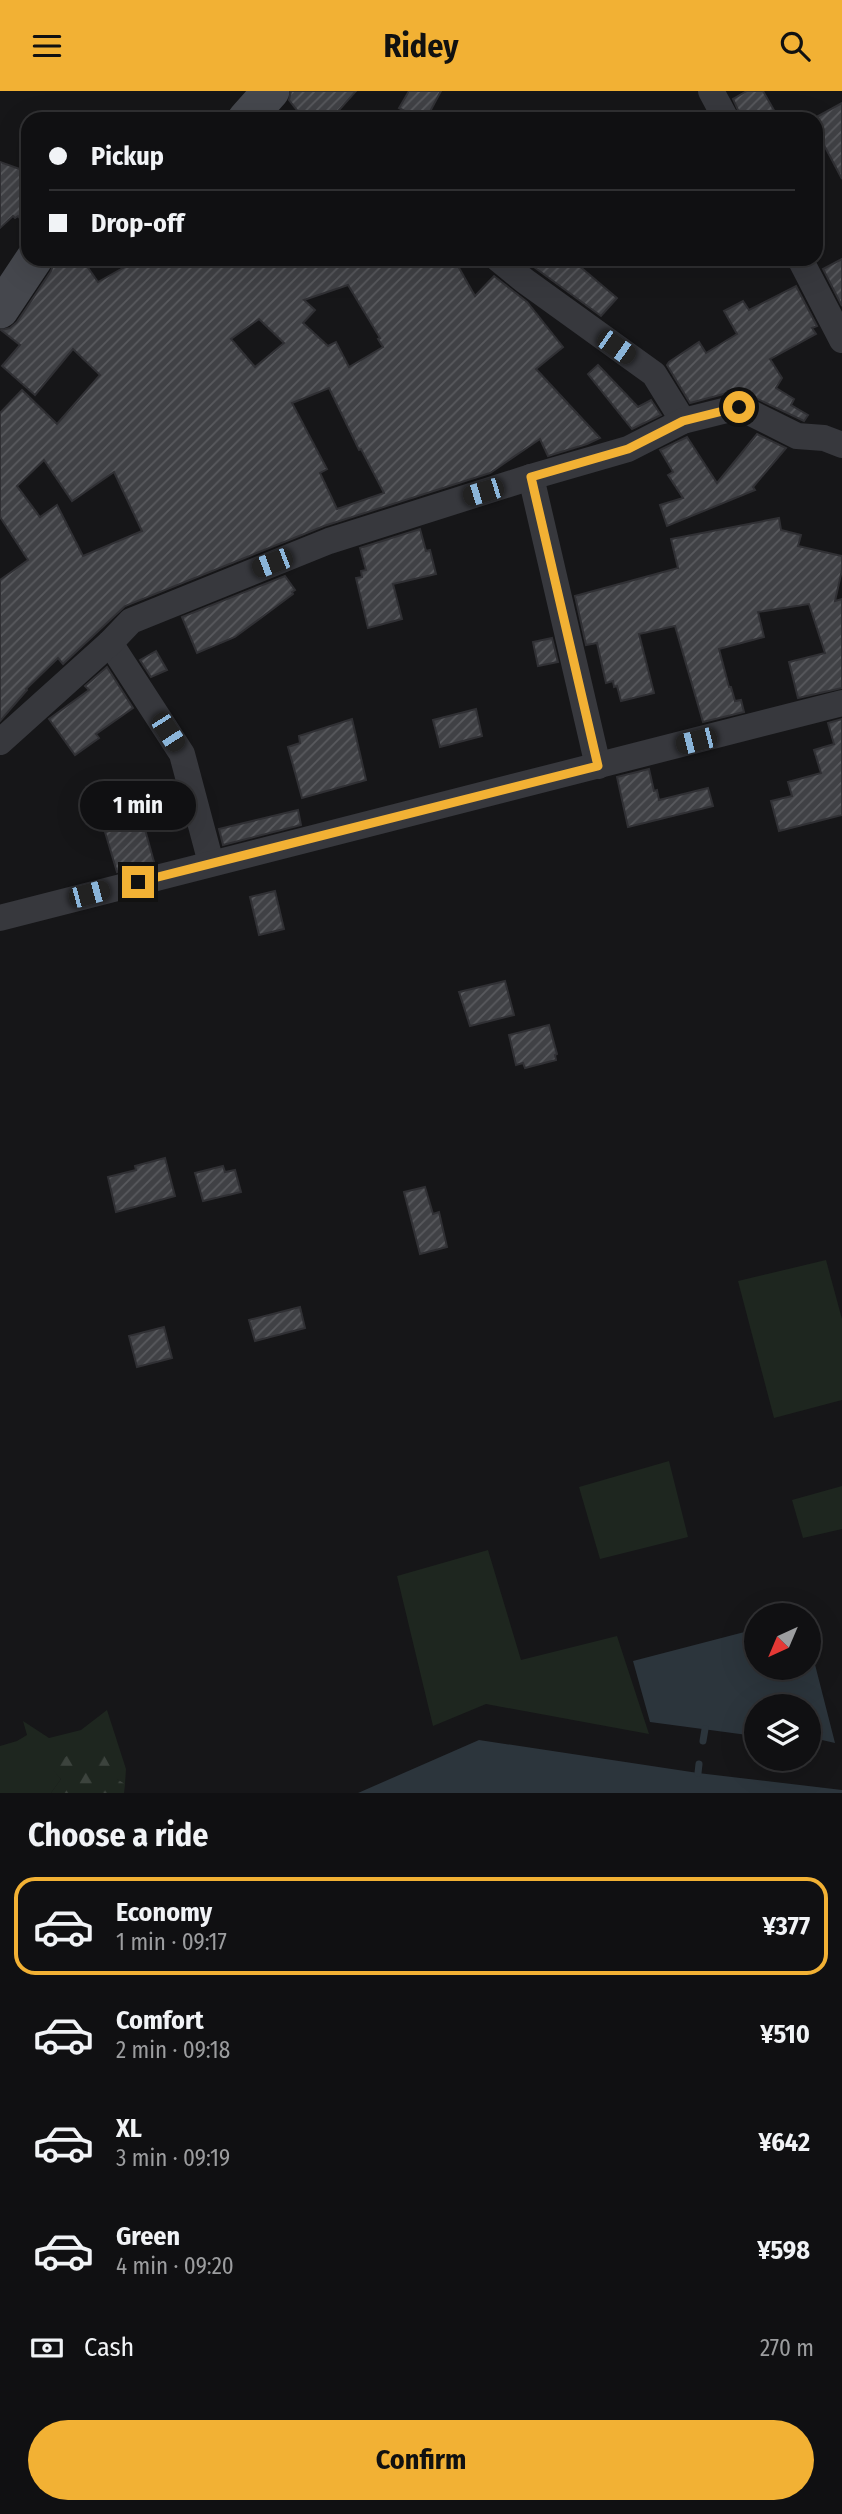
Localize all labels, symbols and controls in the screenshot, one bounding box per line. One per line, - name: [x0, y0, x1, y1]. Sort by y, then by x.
- icon: menu: [28, 27, 66, 65]
- text: Ridey: [384, 27, 458, 65]
- icon: search: [776, 27, 814, 65]
- text: Pickup: [91, 141, 164, 172]
- text: Drop-off: [91, 208, 184, 239]
- car: [593, 326, 640, 368]
- route start: [723, 391, 755, 423]
- car: [460, 476, 507, 508]
- car: [249, 546, 296, 580]
- car: [148, 709, 189, 755]
- car: [674, 726, 719, 756]
- callout: 1 min: [80, 781, 196, 829]
- text: 1 min: [113, 791, 163, 819]
- route end: [122, 866, 154, 898]
- car: [66, 878, 113, 910]
- north arrow: [744, 1603, 821, 1680]
- map controls: [744, 1603, 821, 1771]
- button: layers: [744, 1694, 821, 1771]
- text: Choose a ride: [28, 1816, 209, 1854]
- icon: car: [32, 1895, 95, 1958]
- text: Economy: [116, 1897, 212, 1928]
- text: ¥377: [762, 1911, 810, 1942]
- text: 1 min · 09:17: [116, 1928, 227, 1956]
- icon: car: [32, 2003, 95, 2066]
- text: Comfort: [116, 2005, 204, 2036]
- text: ¥510: [760, 2019, 810, 2050]
- text: 2 min · 09:18: [116, 2036, 230, 2064]
- icon: car: [32, 2111, 95, 2174]
- text: XL: [116, 2113, 142, 2144]
- text: ¥642: [759, 2127, 810, 2158]
- text: 3 min · 09:19: [116, 2144, 230, 2172]
- icon: car: [32, 2219, 95, 2282]
- text: Green: [116, 2221, 180, 2252]
- text: ¥598: [757, 2235, 810, 2266]
- text: 4 min · 09:20: [116, 2252, 234, 2280]
- icon: cash: [28, 2329, 66, 2367]
- text: Cash: [84, 2332, 134, 2363]
- text: 270 m: [760, 2334, 814, 2362]
- button: Confirm: [28, 2420, 814, 2500]

